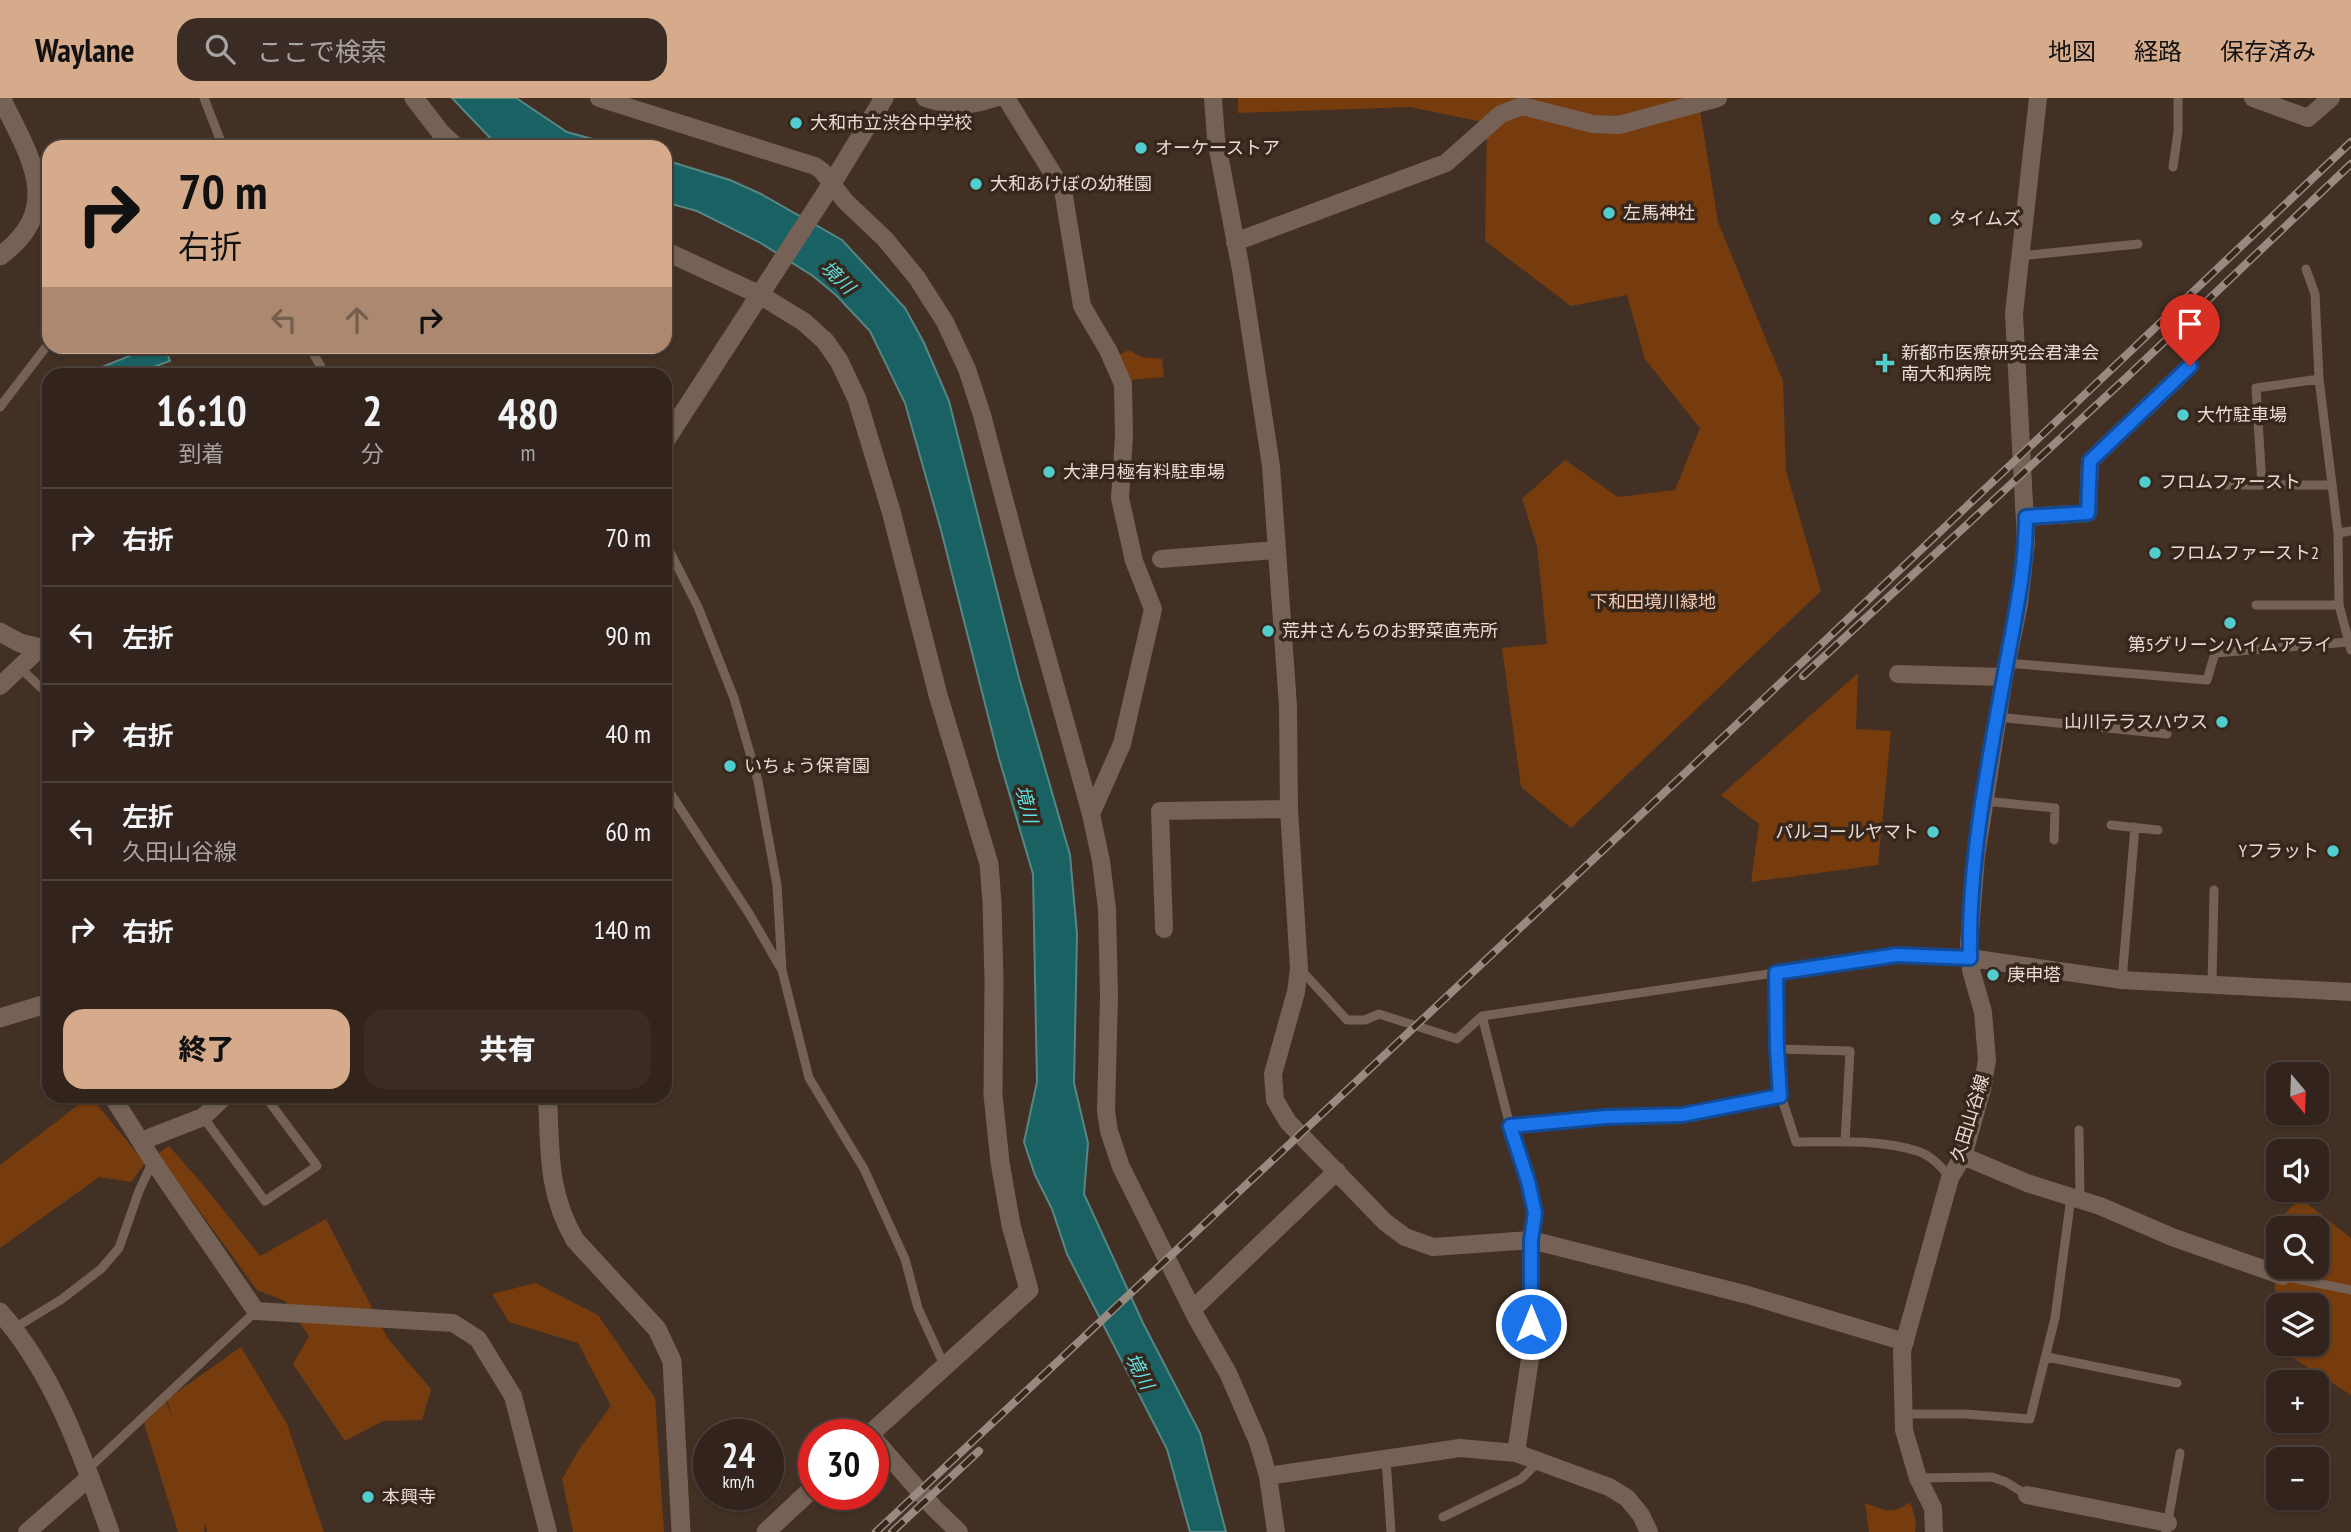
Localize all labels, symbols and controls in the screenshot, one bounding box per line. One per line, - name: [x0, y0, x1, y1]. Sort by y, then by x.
- search box: [177, 18, 667, 81]
- text: Waylane: [35, 28, 135, 71]
- icon: search: [201, 30, 239, 68]
- text: ここで検索: [257, 35, 387, 68]
- text: 地図: [2048, 36, 2096, 67]
- text: 経路: [2134, 36, 2182, 67]
- text: 保存済み: [2220, 36, 2316, 67]
- place label: 大和市立渋谷中学校: [810, 111, 972, 134]
- marker: 大和市立渋谷中学校: [788, 115, 804, 131]
- place label: オーケーストア: [1155, 136, 1280, 159]
- marker: オーケーストア: [1133, 140, 1149, 156]
- text: 70 m: [178, 159, 267, 223]
- icon: right: [63, 168, 154, 259]
- place label: 大和あけぼの幼稚園: [990, 172, 1152, 195]
- marker: 大和あけぼの幼稚園: [968, 176, 984, 192]
- place label: 左馬神社: [1623, 201, 1695, 224]
- marker: 左馬神社: [1601, 205, 1617, 221]
- place label: タイムズ: [1949, 207, 2021, 230]
- marker: タイムズ: [1927, 211, 1943, 227]
- text: 右折: [178, 225, 242, 267]
- water label: 境川: [816, 255, 861, 300]
- pin: [2160, 294, 2220, 366]
- icon: left: [265, 301, 303, 339]
- icon: ahead: [338, 301, 376, 339]
- icon: right: [411, 301, 449, 339]
- icon: arrive: [2171, 305, 2209, 343]
- place label: 新都市医療研究会君津会 南大和病院: [1901, 341, 2099, 385]
- marker: 新都市医療研究会君津会 南大和病院: [1875, 353, 1895, 373]
- text: 16:10: [156, 383, 247, 438]
- text: 2: [362, 383, 382, 438]
- text: 480: [498, 386, 558, 441]
- place label: 大竹駐車場: [2197, 403, 2287, 426]
- marker: 大竹駐車場: [2175, 407, 2191, 423]
- text: m: [520, 438, 535, 467]
- text: 到着: [178, 439, 224, 468]
- text: 分: [361, 439, 384, 468]
- place label: 大津月極有料駐車場: [1063, 460, 1225, 483]
- marker: 大津月極有料駐車場: [1041, 464, 1057, 480]
- place label: フロムファースト: [2159, 470, 2301, 493]
- marker: フロムファースト: [2137, 474, 2153, 490]
- icon: right: [63, 518, 101, 556]
- text: 70 m: [605, 521, 651, 554]
- text: 右折: [122, 523, 174, 556]
- place label: フロムファースト2: [2169, 541, 2319, 564]
- marker: フロムファースト2: [2147, 545, 2163, 561]
- park label: 下和田境川緑地: [1590, 590, 1716, 613]
- marker: 第5グリーンハイムアライ: [2222, 615, 2238, 631]
- icon: left: [63, 616, 101, 654]
- text: 90 m: [605, 619, 651, 652]
- place label: 荒井さんちのお野菜直売所: [1282, 619, 1498, 642]
- text: 左折: [122, 621, 174, 654]
- marker: 荒井さんちのお野菜直売所: [1260, 623, 1276, 639]
- place label: 第5グリーンハイムアライ: [2128, 633, 2332, 656]
- place label: 山川テラスハウス: [2064, 710, 2208, 733]
- icon: right: [63, 714, 101, 752]
- marker: 山川テラスハウス: [2214, 714, 2230, 730]
- text: 40 m: [605, 717, 651, 750]
- text: 右折: [122, 719, 174, 752]
- place label: いちょう保育園: [744, 754, 870, 777]
- marker: いちょう保育園: [722, 758, 738, 774]
- water label: 境川: [1011, 783, 1044, 827]
- text: 左折: [122, 800, 174, 833]
- icon: left: [63, 812, 101, 850]
- text: 60 m: [605, 815, 651, 848]
- place label: パルコールヤマト: [1775, 820, 1919, 843]
- marker: パルコールヤマト: [1925, 824, 1941, 840]
- text: 久田山谷線: [122, 837, 237, 866]
- place label: Yフラット: [2239, 839, 2319, 862]
- marker: Yフラット: [2325, 843, 2341, 859]
- icon: right: [63, 910, 101, 948]
- text: 140 m: [593, 913, 651, 946]
- text: 右折: [122, 915, 174, 948]
- place label: 庚申塔: [2007, 963, 2061, 986]
- marker: 庚申塔: [1985, 967, 2001, 983]
- button: 終了: [63, 1009, 350, 1089]
- button: 共有: [364, 1009, 651, 1089]
- north arrow: [2266, 1062, 2329, 1125]
- map controls: [2266, 1062, 2329, 1510]
- street label: 久田山谷線: [1945, 1071, 1994, 1164]
- button: sound: [2266, 1139, 2329, 1202]
- button: search: [2266, 1216, 2329, 1279]
- position arrow: [1494, 1287, 1568, 1361]
- button: layers: [2266, 1293, 2329, 1356]
- water label: 境川: [1120, 1349, 1160, 1395]
- button: +: [2266, 1370, 2329, 1433]
- speed limit sign: 30: [798, 1419, 889, 1510]
- text: 24: [722, 1432, 755, 1478]
- button: −: [2266, 1447, 2329, 1510]
- text: km/h: [723, 1470, 754, 1493]
- place label: 本興寺: [382, 1485, 436, 1508]
- marker: 本興寺: [360, 1489, 376, 1505]

